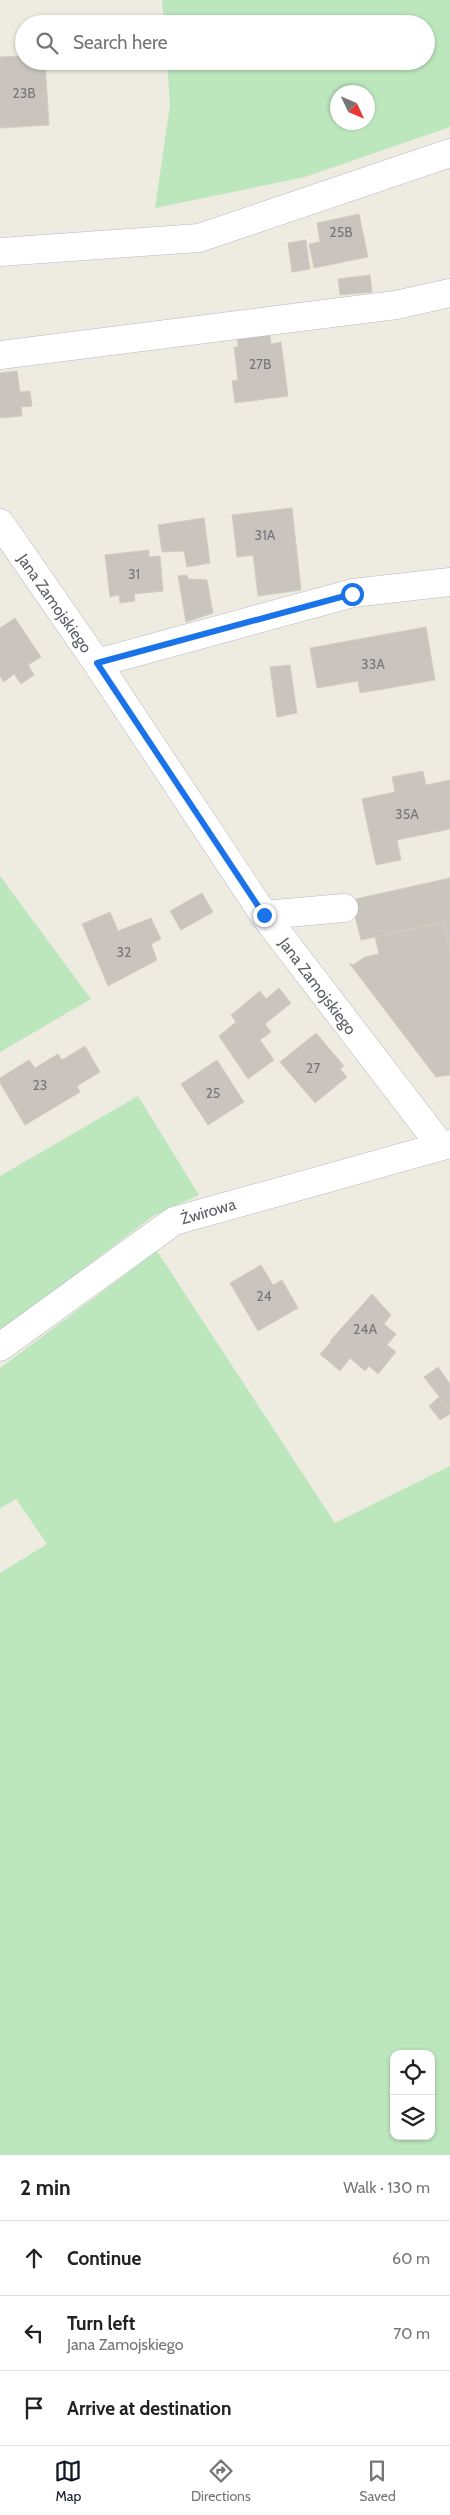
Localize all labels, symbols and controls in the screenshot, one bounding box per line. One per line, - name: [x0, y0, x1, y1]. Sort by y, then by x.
- search box: [15, 15, 435, 70]
- icon: search: [33, 29, 61, 57]
- text: Search here: [73, 31, 167, 54]
- house number: 23B: [12, 84, 36, 102]
- north arrow: [330, 85, 375, 130]
- house number: 25B: [329, 223, 353, 241]
- house number: 27B: [249, 355, 271, 373]
- house number: 31A: [255, 526, 276, 544]
- street label: Jana Zamojskiego: [13, 549, 96, 657]
- house number: 31: [128, 565, 140, 583]
- route start: [341, 583, 364, 606]
- house number: 33A: [361, 655, 385, 673]
- house number: 35A: [395, 805, 419, 823]
- route end: [253, 904, 276, 927]
- street label: Jana Zamojskiego: [274, 933, 360, 1039]
- house number: 32: [117, 943, 131, 961]
- house number: 27: [306, 1059, 320, 1077]
- house number: 23: [33, 1076, 47, 1094]
- house number: 25: [206, 1084, 220, 1102]
- street label: Żwirowa: [178, 1194, 238, 1228]
- house number: 24: [256, 1287, 272, 1305]
- house number: 24A: [353, 1320, 377, 1338]
- map controls: [390, 2050, 435, 2140]
- button: locate: [390, 2050, 435, 2095]
- button: layers: [390, 2095, 435, 2140]
- text: 2 min: [20, 2175, 71, 2200]
- text: Walk · 130 m: [343, 2178, 430, 2197]
- icon: ahead: [20, 2244, 48, 2272]
- text: Continue: [67, 2247, 141, 2270]
- text: 60 m: [392, 2249, 430, 2268]
- text: Turn left: [67, 2312, 135, 2335]
- icon: left: [20, 2319, 48, 2347]
- text: 70 m: [393, 2324, 430, 2343]
- text: Jana Zamojskiego: [67, 2335, 184, 2354]
- icon: arrive: [20, 2394, 48, 2422]
- text: Arrive at destination: [67, 2397, 231, 2420]
- tab: Map: [54, 2457, 82, 2505]
- tab: Directions: [191, 2457, 251, 2505]
- tab: Saved: [359, 2457, 396, 2505]

